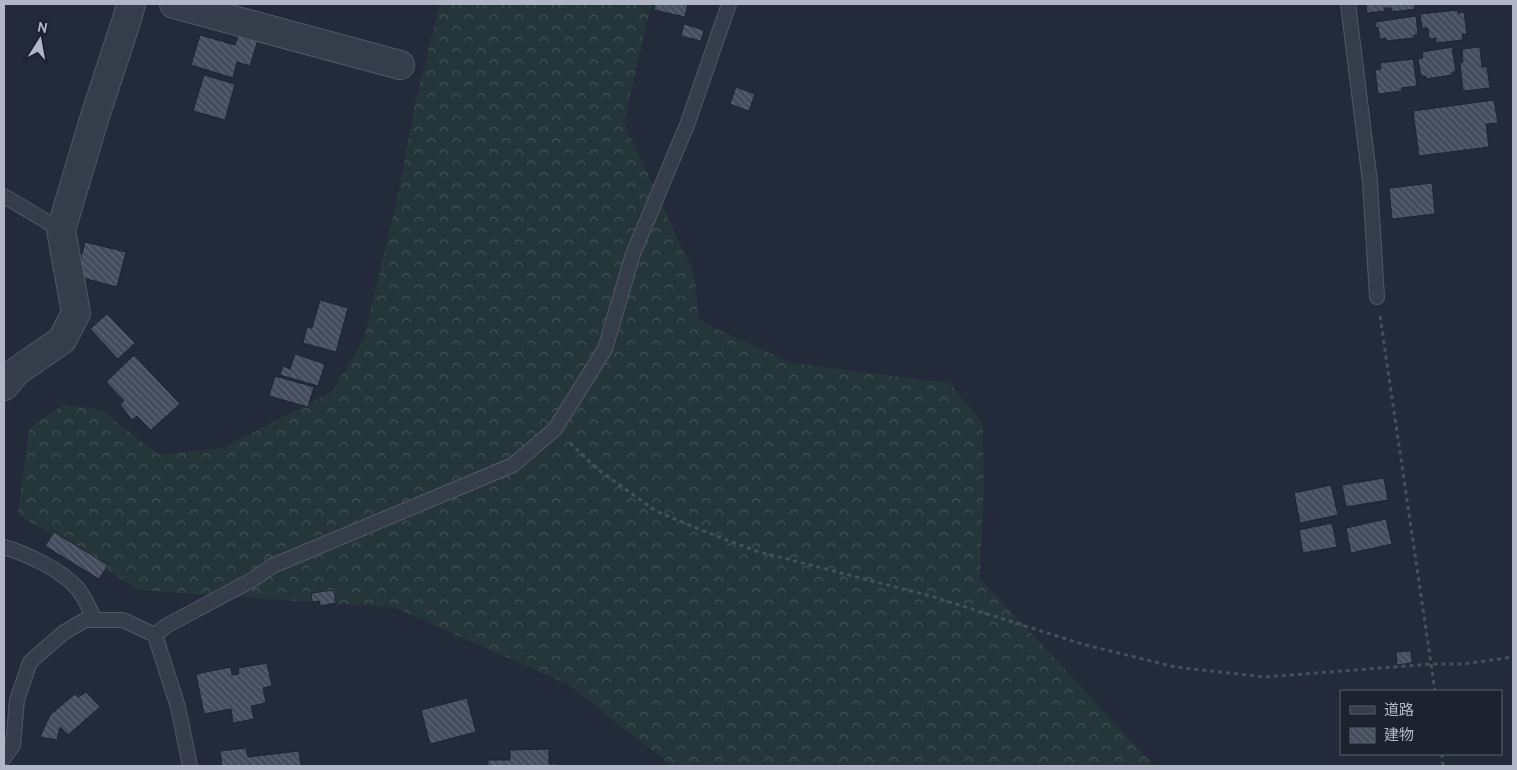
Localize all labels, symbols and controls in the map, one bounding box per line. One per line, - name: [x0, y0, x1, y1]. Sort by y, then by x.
- north arrow: [15, 15, 65, 65]
- text: N: [36, 17, 49, 37]
- legend: [1340, 690, 1502, 755]
- text: 道路: [1384, 701, 1414, 719]
- text: 建物: [1384, 726, 1414, 744]

